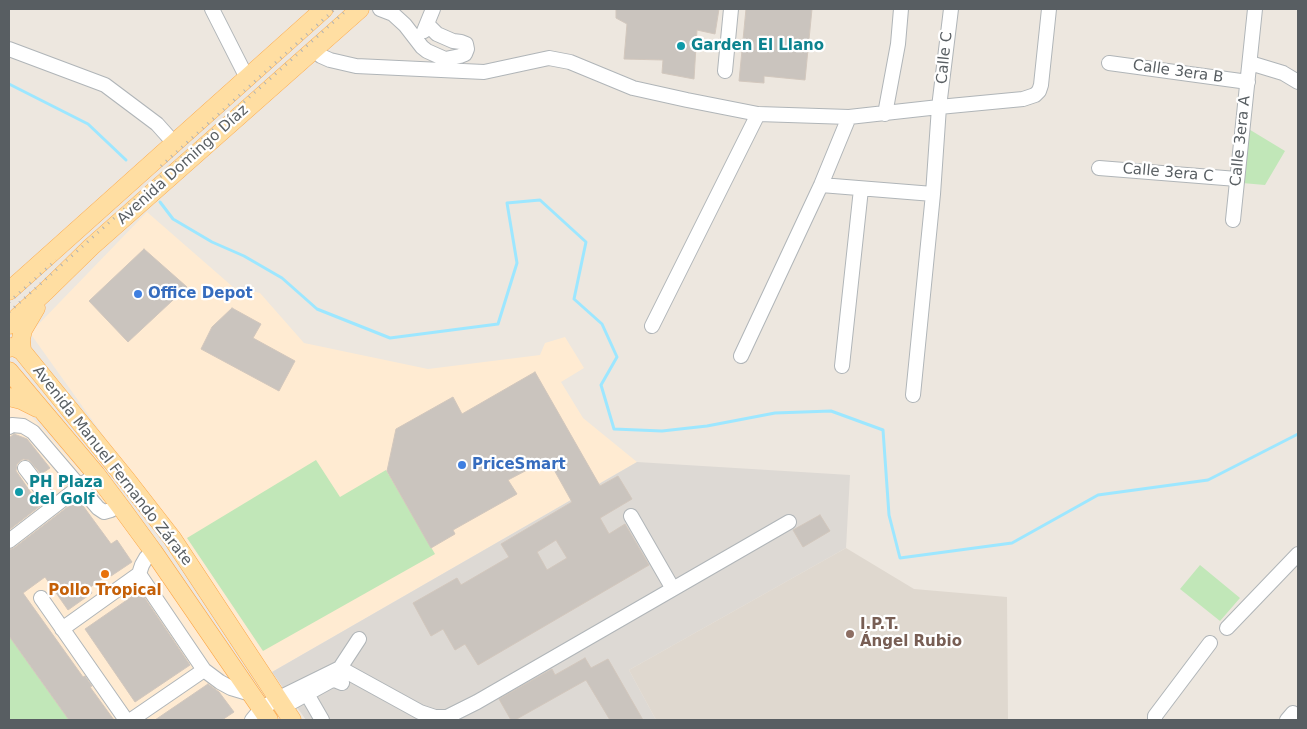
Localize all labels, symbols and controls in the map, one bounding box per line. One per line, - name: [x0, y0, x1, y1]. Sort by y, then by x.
- street label: Calle C: [933, 31, 957, 85]
- place label: Garden El Llano: [691, 37, 824, 55]
- marker: Garden El Llano: [675, 40, 687, 52]
- street label: Calle 3era B: [1132, 57, 1224, 87]
- street label: Calle 3era A: [1227, 95, 1255, 187]
- street label: Avenida Domingo Díaz: [114, 101, 252, 229]
- street label: Calle 3era C: [1122, 160, 1214, 186]
- place label: Office Depot: [148, 285, 253, 303]
- marker: Office Depot: [132, 288, 144, 300]
- street label: Avenida Manuel Fernando Zárate: [28, 363, 196, 569]
- place label: PriceSmart: [472, 456, 566, 474]
- marker: PriceSmart: [456, 459, 468, 471]
- place label: PH Plaza del Golf: [29, 474, 103, 509]
- marker: PH Plaza del Golf: [13, 486, 25, 498]
- marker: Pollo Tropical: [99, 568, 111, 580]
- place label: Pollo Tropical: [48, 582, 162, 600]
- place label: I.P.T. Ángel Rubio: [860, 616, 962, 651]
- marker: I.P.T. Ángel Rubio: [844, 628, 856, 640]

